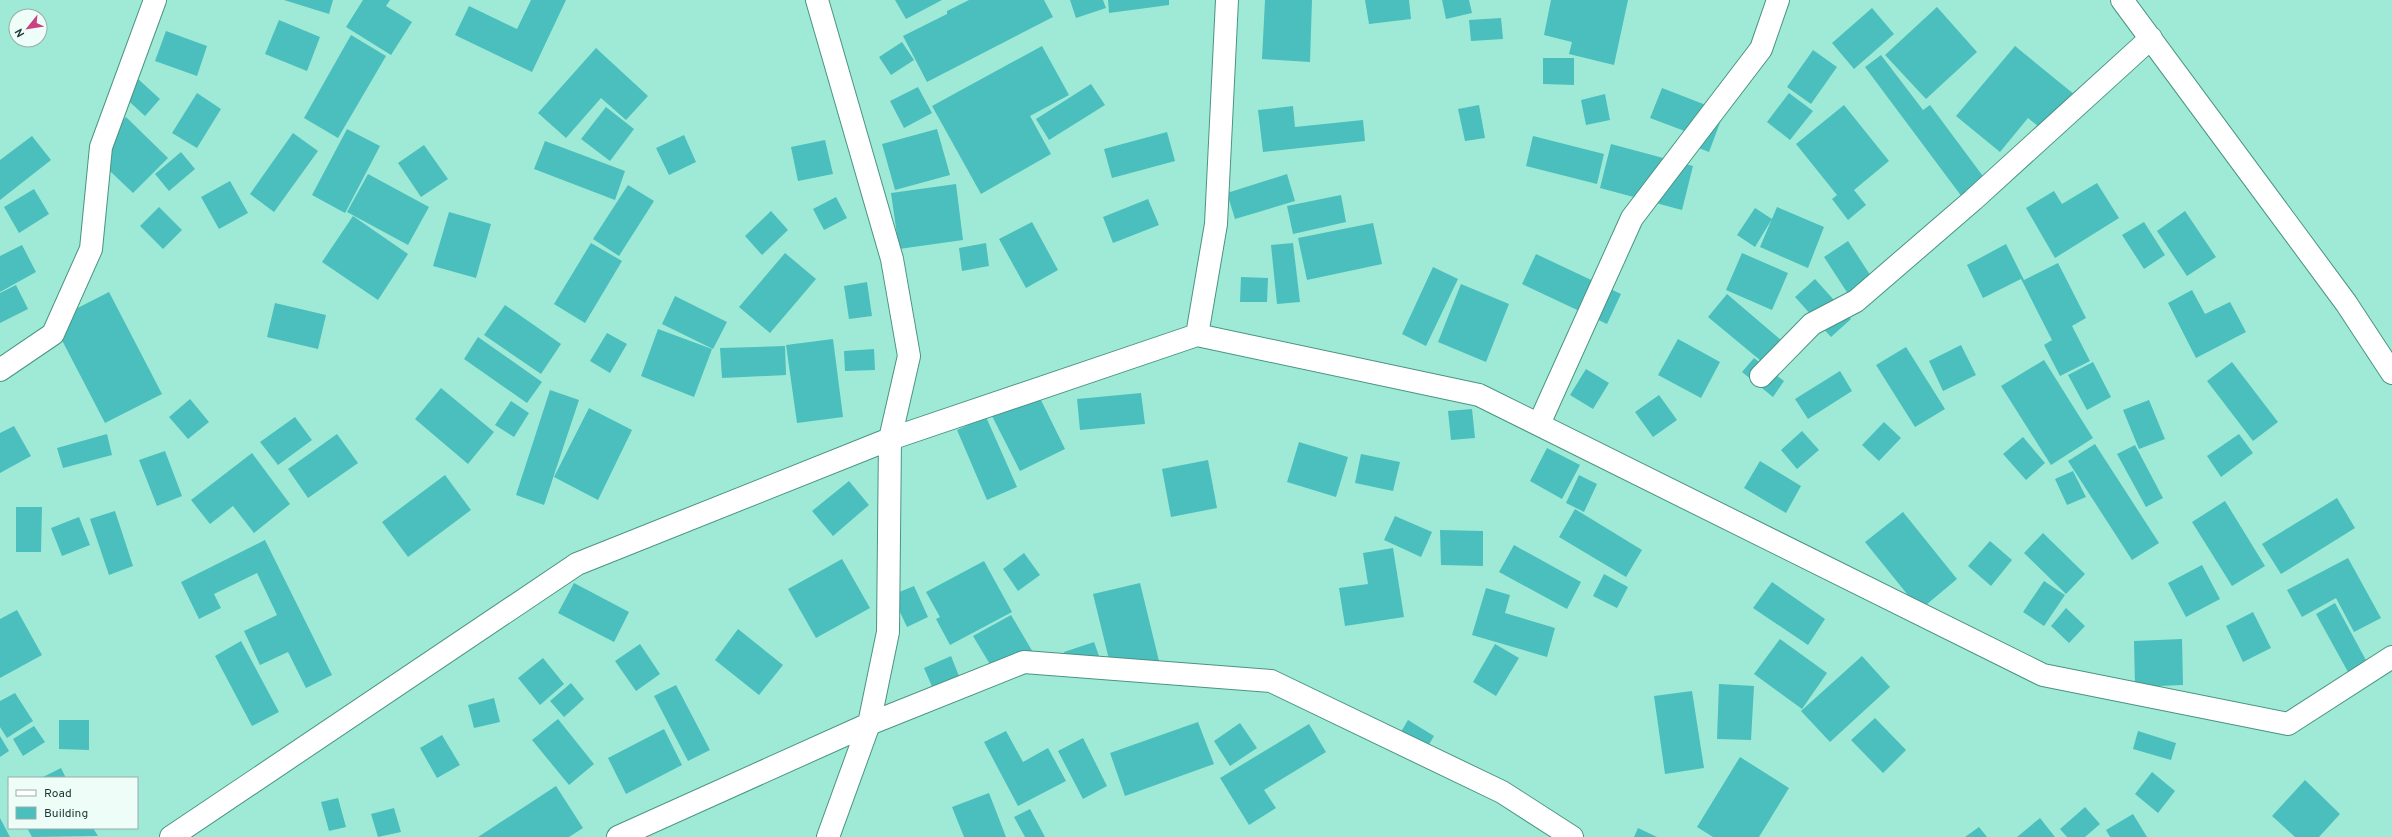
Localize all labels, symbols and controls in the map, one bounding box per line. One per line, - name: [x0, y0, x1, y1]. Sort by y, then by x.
- north arrow: [8, 8, 48, 48]
- text: N: [12, 26, 28, 39]
- legend: [8, 777, 138, 829]
- text: Road: [44, 786, 72, 802]
- text: Building: [44, 806, 88, 822]

